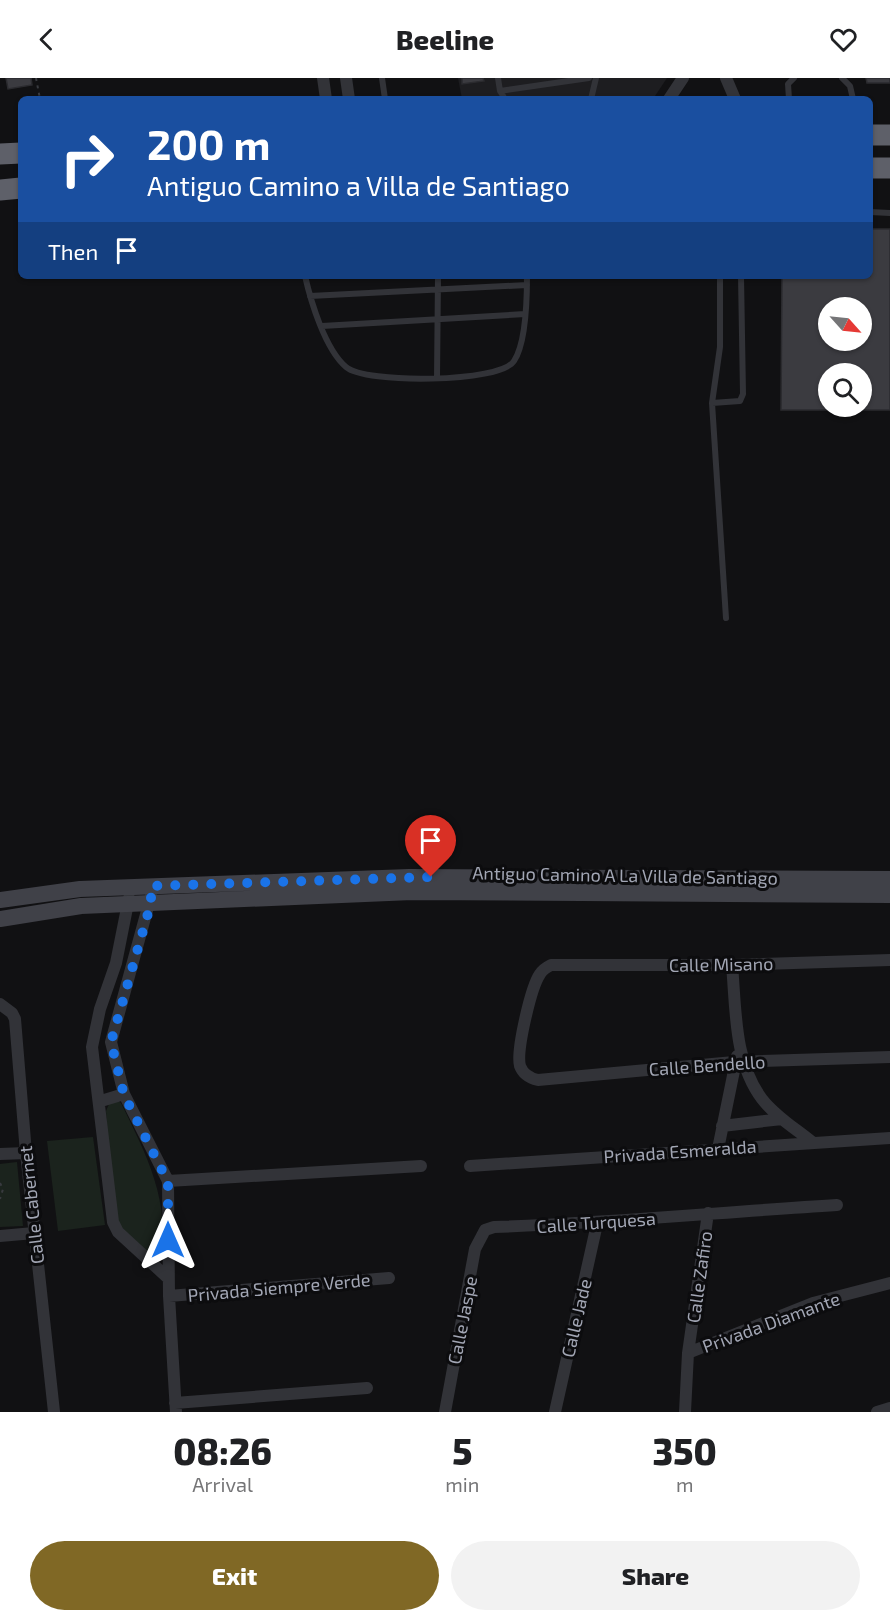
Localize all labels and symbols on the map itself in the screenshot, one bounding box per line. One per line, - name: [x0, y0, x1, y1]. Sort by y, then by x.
- north arrow: [818, 297, 872, 351]
- pin: [405, 815, 456, 877]
- street label: Antiguo Camino A La Villa de Santiago: [472, 861, 778, 889]
- street label: Calle Misano: [669, 952, 773, 976]
- street label: Calle Bendello: [648, 1050, 766, 1080]
- street label: Privada Esmeralda: [603, 1135, 757, 1167]
- street label: Calle Cabernet: [14, 1145, 48, 1265]
- street label: Calle Turquesa: [536, 1207, 656, 1237]
- position arrow: [136, 1208, 200, 1272]
- street label: Calle Zafiro: [682, 1230, 716, 1324]
- street label: Privada Siempre Verde: [187, 1268, 371, 1306]
- street label: Calle Jaspe: [443, 1274, 481, 1366]
- street label: Calle Jade: [556, 1276, 596, 1360]
- street label: Privada Diamante: [699, 1287, 843, 1357]

